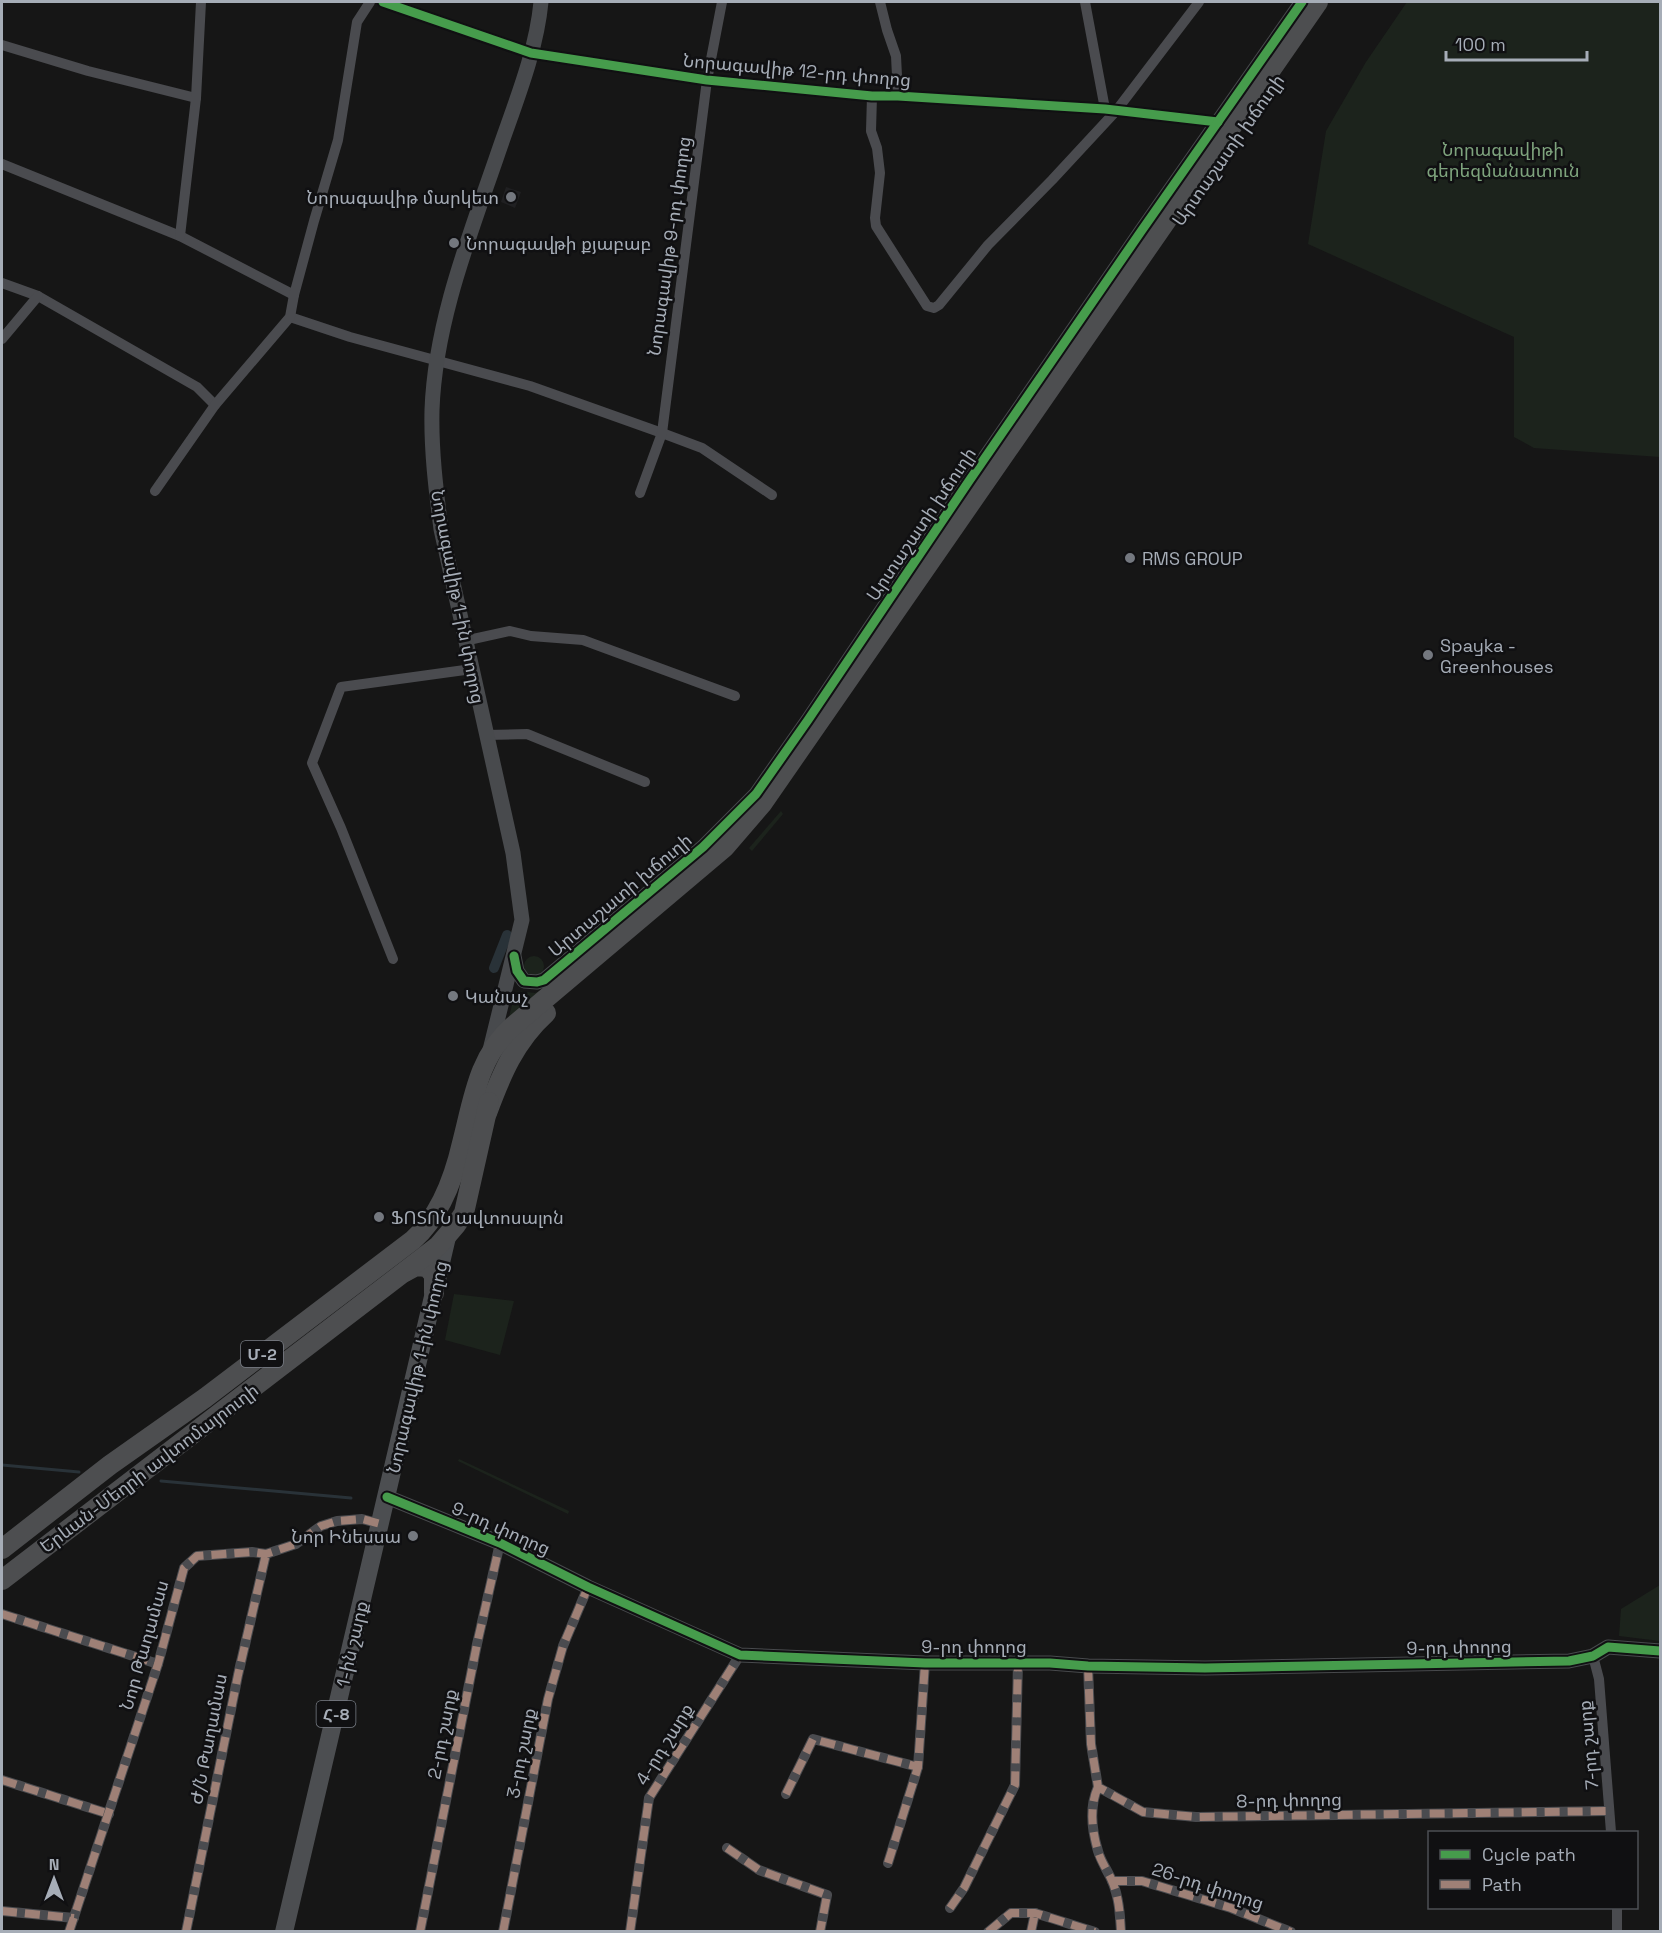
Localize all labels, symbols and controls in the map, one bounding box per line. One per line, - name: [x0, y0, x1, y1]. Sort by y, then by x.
- scale bar: [1446, 24, 1587, 62]
- text: 100 m: [1455, 33, 1506, 56]
- street label: Նորագավիթ 12-րդ փողոց: [682, 49, 912, 91]
- street label: Արտաշատի խճուղի: [1167, 70, 1289, 230]
- street label: Նորագավիթ 9-րդ փողոց: [642, 135, 696, 357]
- park label: Նորագավիթի գերեզմանատուն: [1426, 138, 1580, 182]
- place label: Նորագավիթ մարկետ: [307, 186, 499, 209]
- marker: Նորագավիթ մարկետ: [504, 190, 518, 204]
- place label: Նորագավթի քյաբաբ: [466, 232, 651, 255]
- marker: Նորագավթի քյաբաբ: [447, 236, 461, 250]
- street label: Արտաշատի խճուղի: [861, 443, 981, 605]
- street label: Նորագավիթ 1-ին փողոց: [426, 488, 490, 706]
- place label: RMS GROUP: [1142, 547, 1243, 570]
- marker: RMS GROUP: [1123, 551, 1137, 565]
- place label: Spayka - Greenhouses: [1440, 634, 1554, 678]
- marker: Spayka - Greenhouses: [1421, 648, 1435, 662]
- street label: Արտաշատի խճուղի: [544, 828, 696, 962]
- place label: Կանաչ: [465, 985, 528, 1008]
- marker: Կանաչ: [446, 989, 460, 1003]
- place label: ՖՈՏՈՆ ավտոսալոն: [391, 1206, 564, 1229]
- marker: ՖՈՏՈՆ ավտոսալոն: [372, 1210, 386, 1224]
- street label: Նորագավիթ 1-ին փողոց: [381, 1259, 453, 1475]
- road number: Մ-2: [241, 1341, 283, 1367]
- street label: Երևան-Մեղրի ավտոմայրուղի: [35, 1378, 263, 1558]
- street label: 9-րդ փողոց: [448, 1496, 554, 1560]
- place label: Նոր Ինեսսա: [291, 1525, 401, 1548]
- marker: Նոր Ինեսսա: [406, 1529, 420, 1543]
- street label: Նոր Թաղամաս: [114, 1577, 174, 1713]
- street label: 1-ին շարք: [331, 1599, 373, 1689]
- street label: 9-րդ փողոց: [921, 1635, 1027, 1658]
- street label: 9-րդ փողոց: [1406, 1635, 1512, 1659]
- street label: Ժ/Ն Թաղամաս: [184, 1672, 232, 1806]
- street label: 2-րդ շարք: [422, 1687, 462, 1781]
- street label: 4-րդ շարք: [630, 1699, 698, 1789]
- street label: 7-րդ շարք: [1573, 1699, 1603, 1791]
- road number: Հ-8: [316, 1701, 356, 1727]
- street label: 3-րդ շարք: [501, 1706, 541, 1800]
- street label: 8-րդ փողոց: [1236, 1788, 1342, 1812]
- legend: [1428, 1831, 1638, 1909]
- text: Cycle path: [1482, 1843, 1576, 1866]
- north arrow: [24, 1849, 84, 1909]
- text: N: [49, 1854, 59, 1875]
- street label: 26-րդ փողոց: [1149, 1857, 1267, 1915]
- text: Path: [1482, 1873, 1522, 1896]

